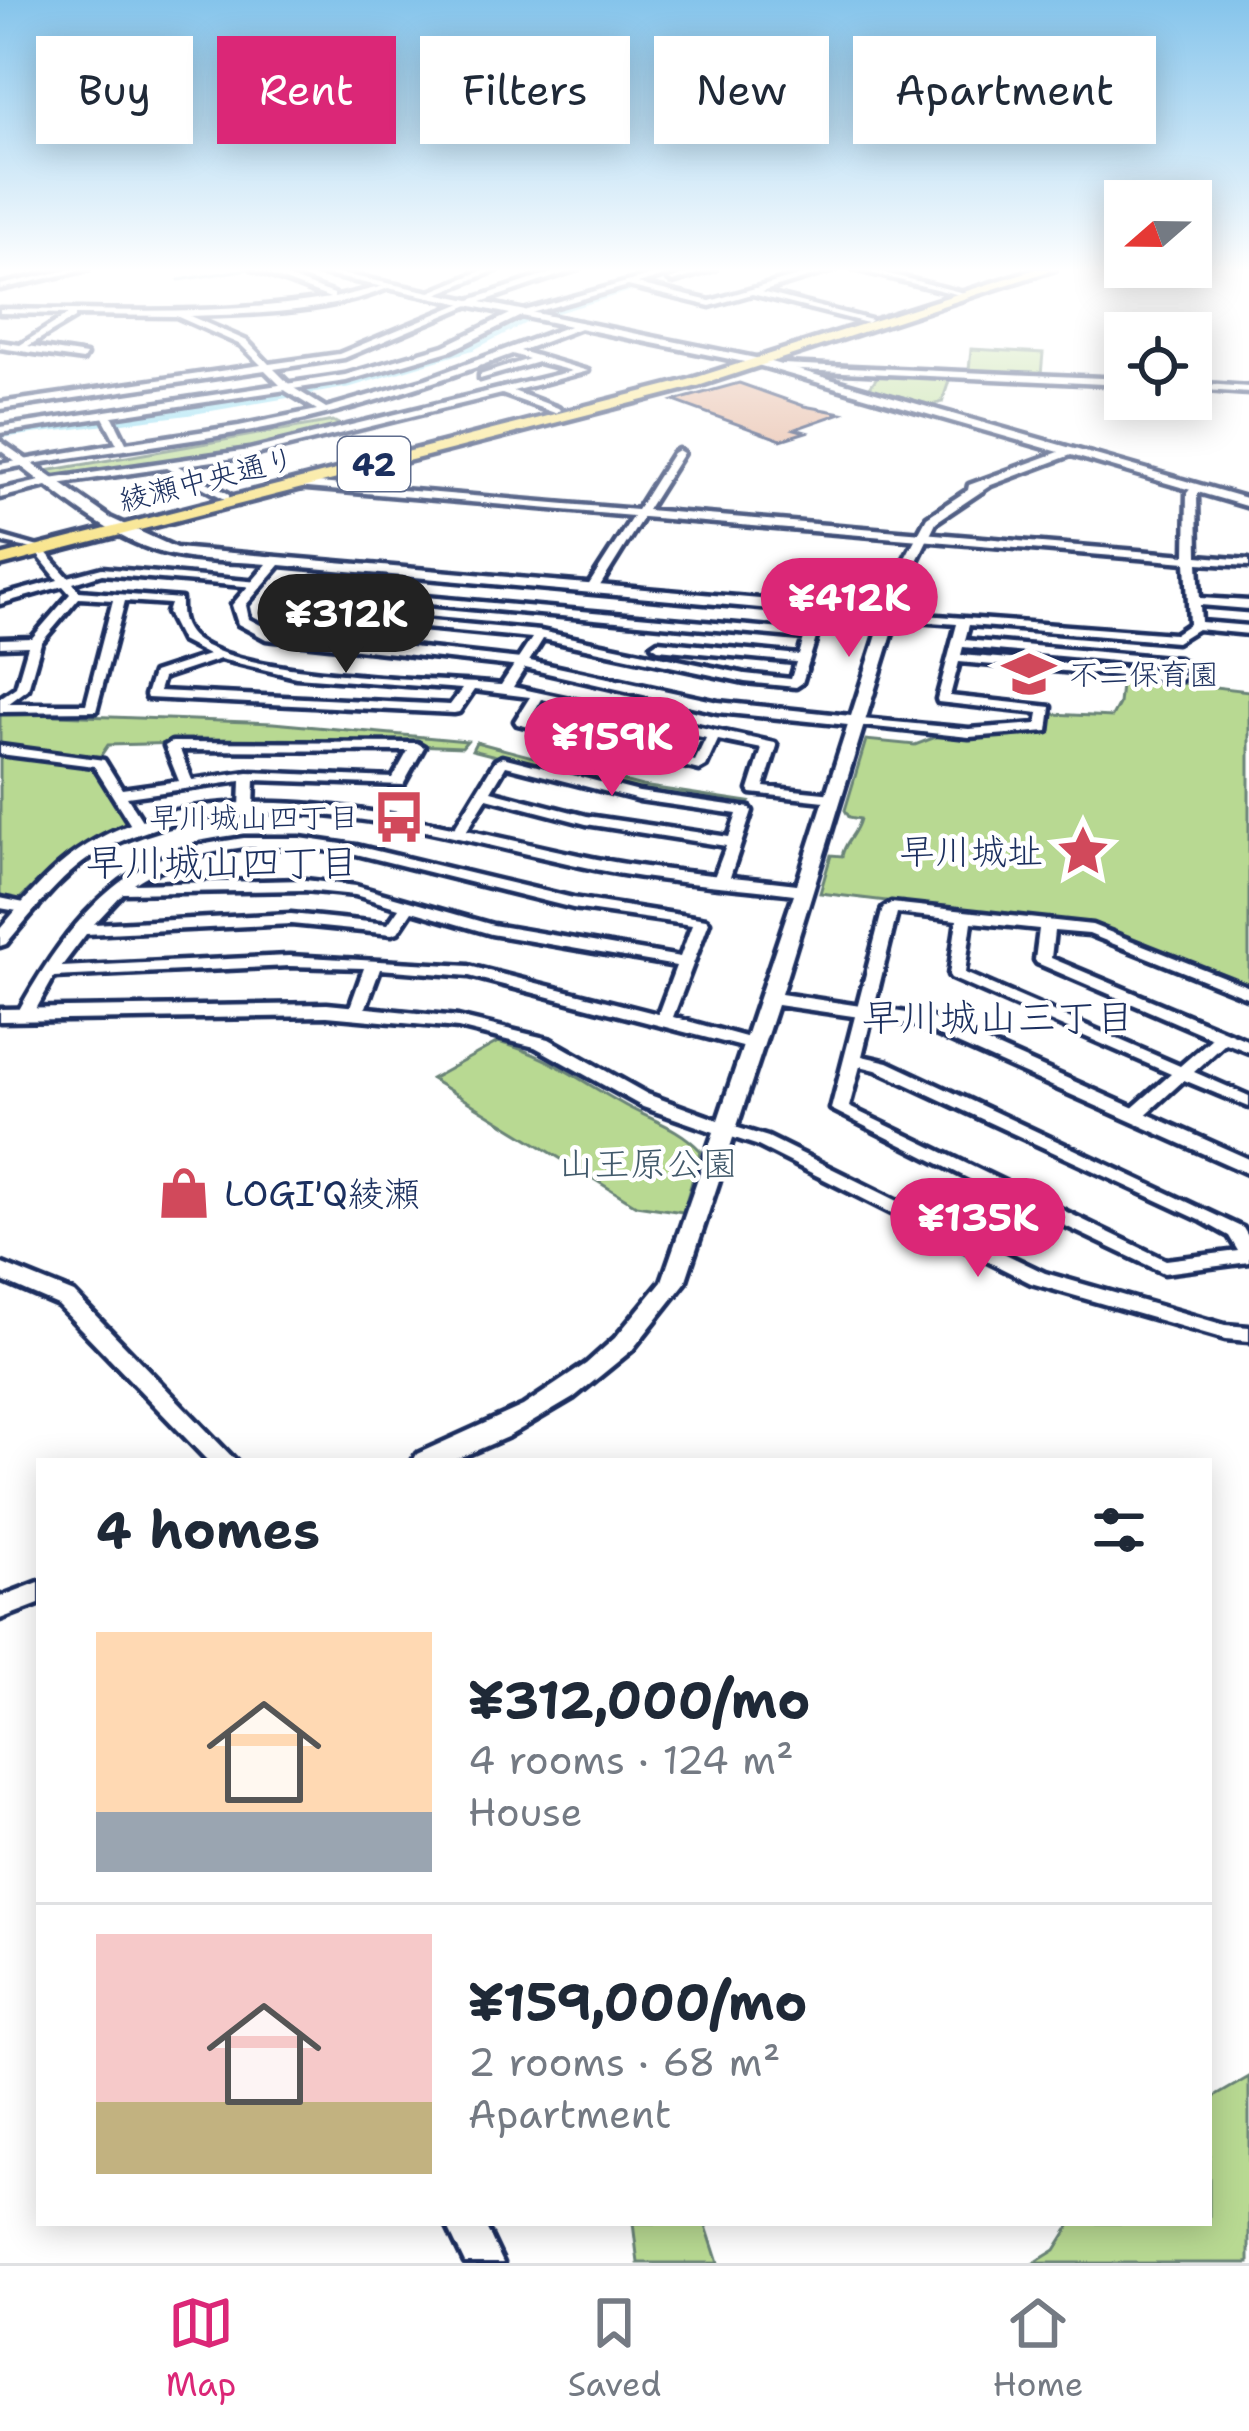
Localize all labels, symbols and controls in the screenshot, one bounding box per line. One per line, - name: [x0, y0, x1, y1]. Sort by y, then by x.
- chip: Buy: [36, 36, 193, 144]
- chip: Rent: [217, 36, 396, 144]
- chip: Filters: [420, 36, 630, 144]
- chip: New: [654, 36, 829, 144]
- chip: Apartment: [853, 36, 1156, 144]
- north arrow: [1104, 180, 1212, 288]
- map controls: [1104, 180, 1212, 420]
- button: locate: [1104, 312, 1212, 420]
- street label: 綾瀬中央通り: [115, 437, 299, 521]
- road number: 42: [338, 437, 410, 491]
- pin: ¥412K: [765, 558, 933, 660]
- text: ¥412K: [788, 571, 910, 623]
- pin: ¥312K: [262, 574, 430, 676]
- text: ¥312K: [284, 587, 408, 639]
- school or university icon: 不二保育園: [1000, 645, 1058, 703]
- place label: 不二保育園: [1069, 654, 1219, 695]
- pin: ¥159K: [528, 697, 696, 799]
- text: ¥159K: [551, 710, 673, 762]
- bus stop icon: 早川城山四丁目: [370, 788, 428, 846]
- place label: 早川城山四丁目: [149, 797, 359, 838]
- place icon: 早川城址: [1054, 822, 1112, 880]
- place label: 早川城址: [899, 827, 1043, 876]
- district label: 早川城山四丁目: [85, 836, 359, 888]
- district label: 早川城山三丁目: [861, 991, 1135, 1043]
- park label: 山王原公園: [558, 1139, 738, 1188]
- shop icon: LOGI'Q綾瀬: [155, 1164, 213, 1222]
- place label: LOGI'Q綾瀬: [224, 1169, 420, 1218]
- pin: ¥135K: [894, 1178, 1062, 1280]
- text: ¥135K: [917, 1191, 1039, 1243]
- text: 4 homes: [96, 1496, 320, 1564]
- icon: filters: [1086, 1497, 1152, 1563]
- text: ¥312,000/mo: [468, 1666, 810, 1734]
- icon: home: [192, 1680, 336, 1824]
- text: 4 rooms · 124 m²: [468, 1734, 794, 1786]
- text: House: [468, 1786, 583, 1838]
- text: ¥159,000/mo: [468, 1968, 807, 2036]
- icon: home: [192, 1982, 336, 2126]
- text: 2 rooms · 68 m²: [468, 2036, 780, 2088]
- text: Apartment: [468, 2088, 671, 2140]
- tab: Map: [166, 2290, 236, 2407]
- tab: Saved: [568, 2290, 661, 2407]
- tab: Home: [993, 2290, 1083, 2407]

